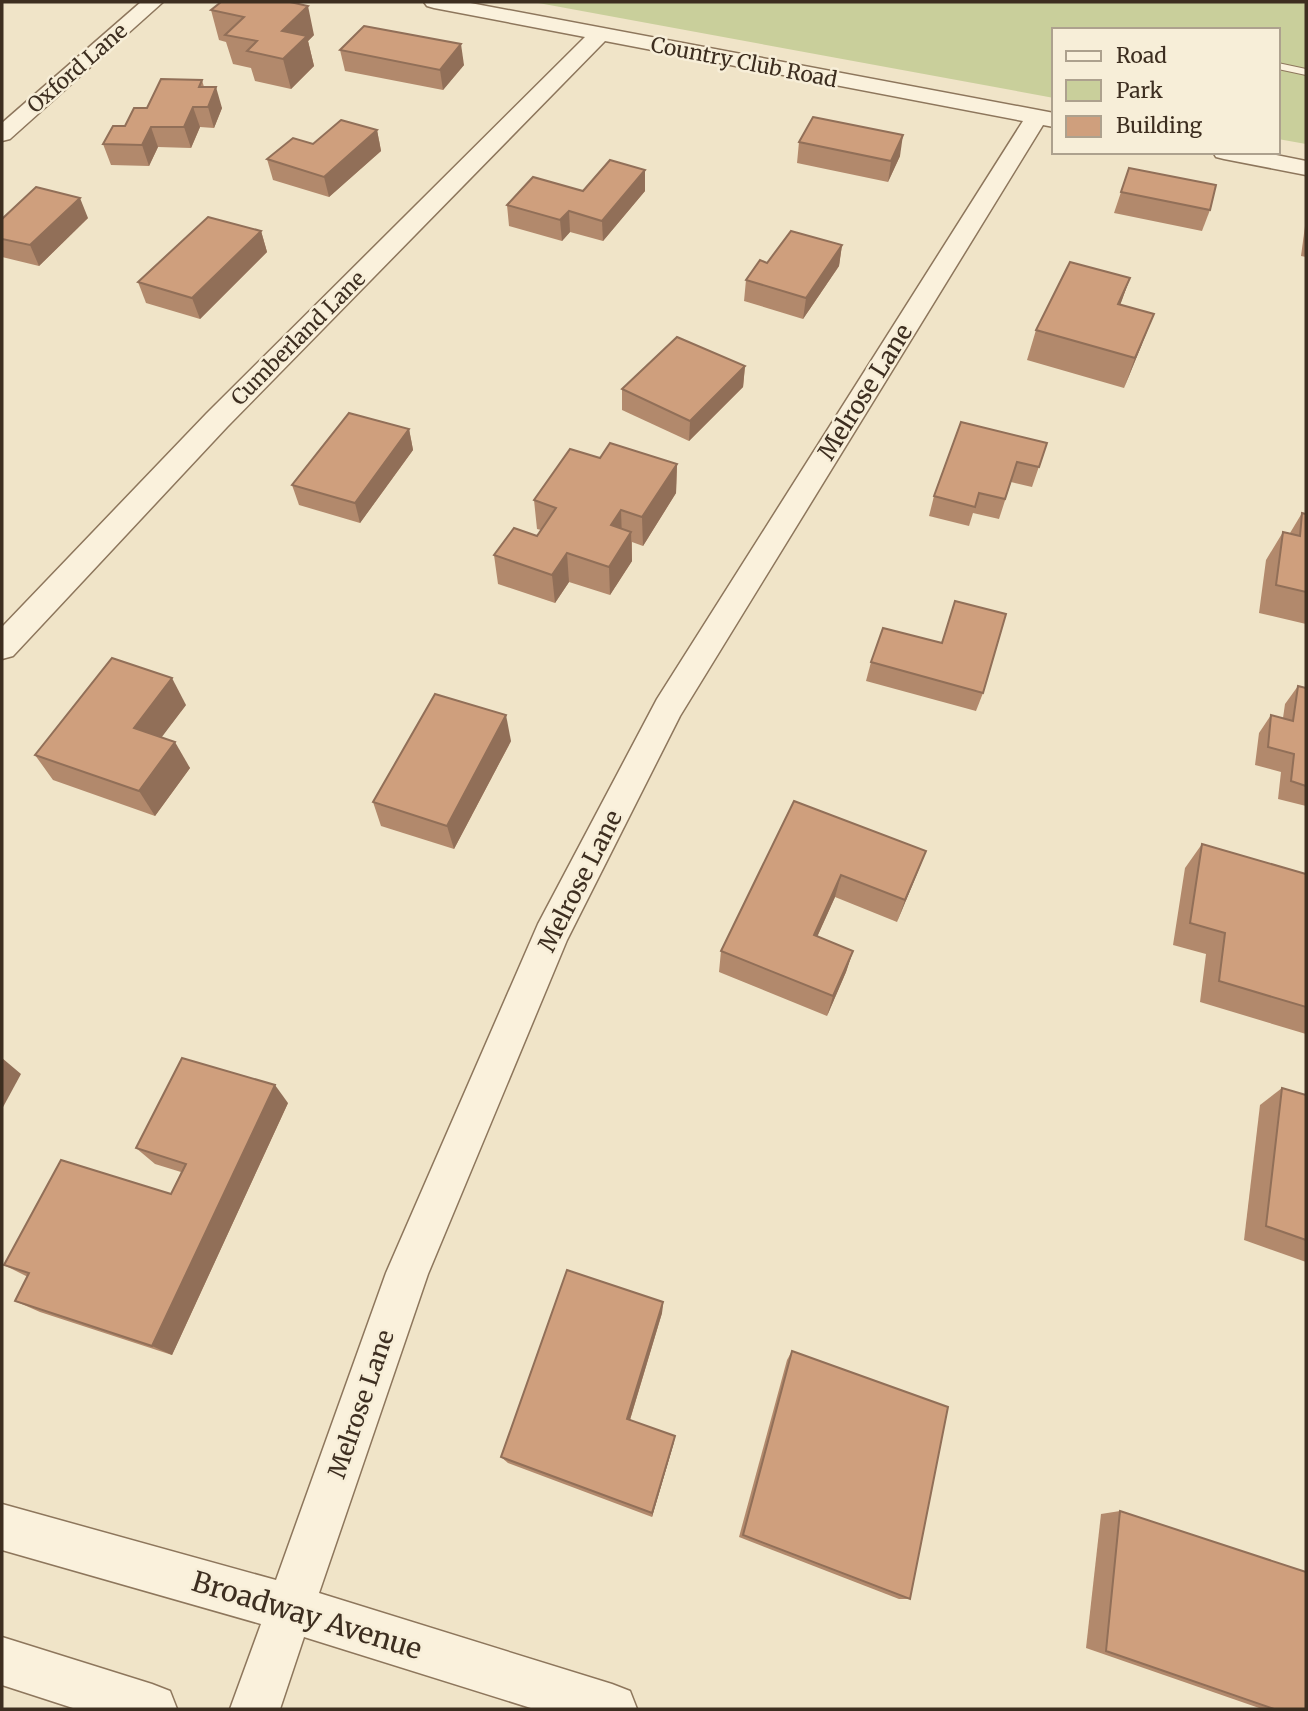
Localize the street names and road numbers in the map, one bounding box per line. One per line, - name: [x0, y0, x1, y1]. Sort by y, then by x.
- street label: Oxford Lane: [21, 17, 133, 119]
- street label: Country Club Road: [649, 31, 840, 93]
- street label: Cumberland Lane: [225, 265, 371, 411]
- street label: Melrose Lane: [811, 318, 919, 466]
- street label: Melrose Lane: [531, 805, 629, 957]
- street label: Melrose Lane: [321, 1326, 401, 1482]
- street label: Broadway Avenue: [188, 1563, 426, 1667]

